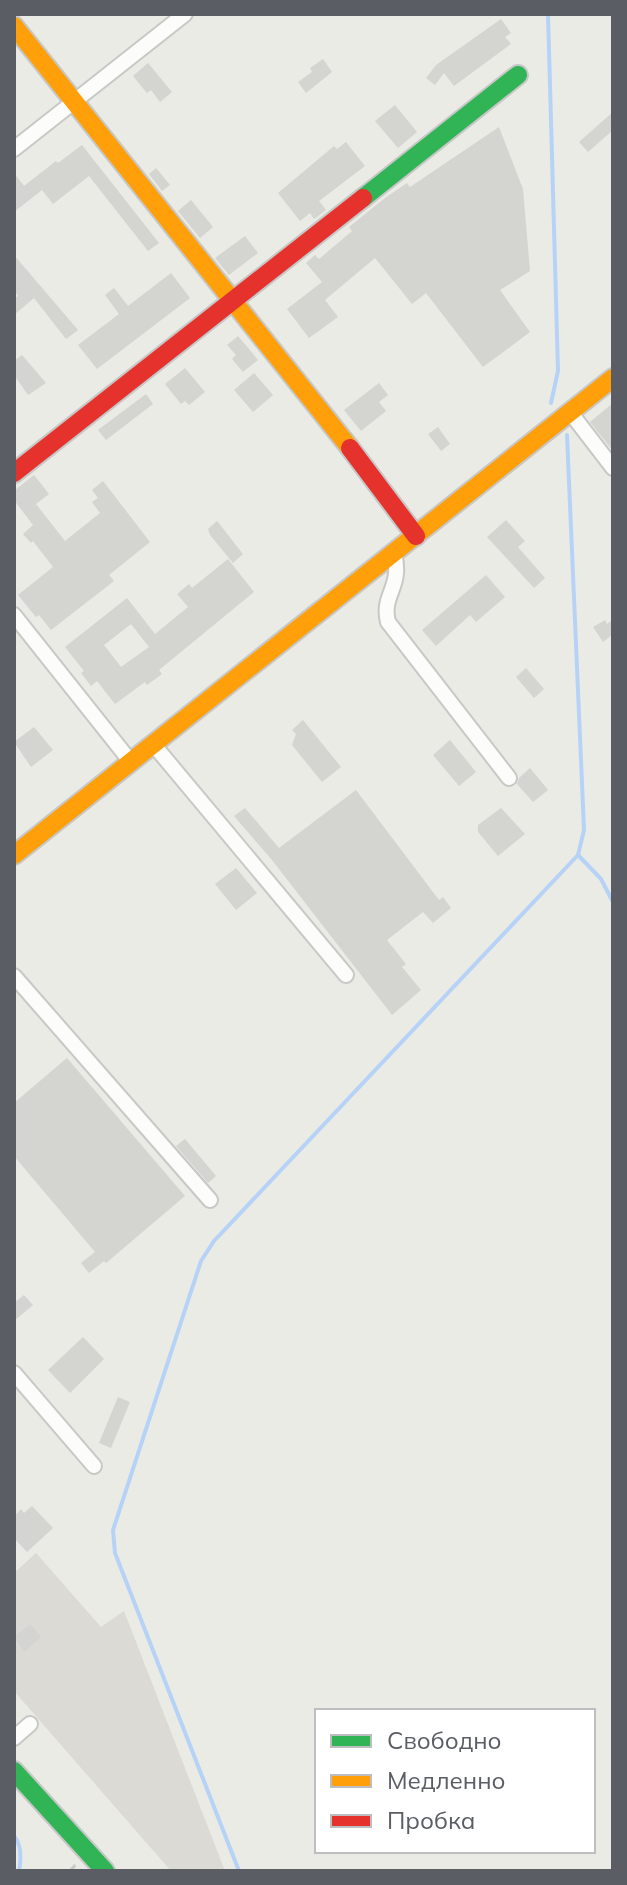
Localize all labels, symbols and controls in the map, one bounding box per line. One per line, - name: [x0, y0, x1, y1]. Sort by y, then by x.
- legend: [315, 1709, 595, 1853]
- text: Свободно: [387, 1725, 502, 1755]
- text: Медленно: [387, 1765, 506, 1795]
- text: Пробка: [387, 1805, 475, 1835]

